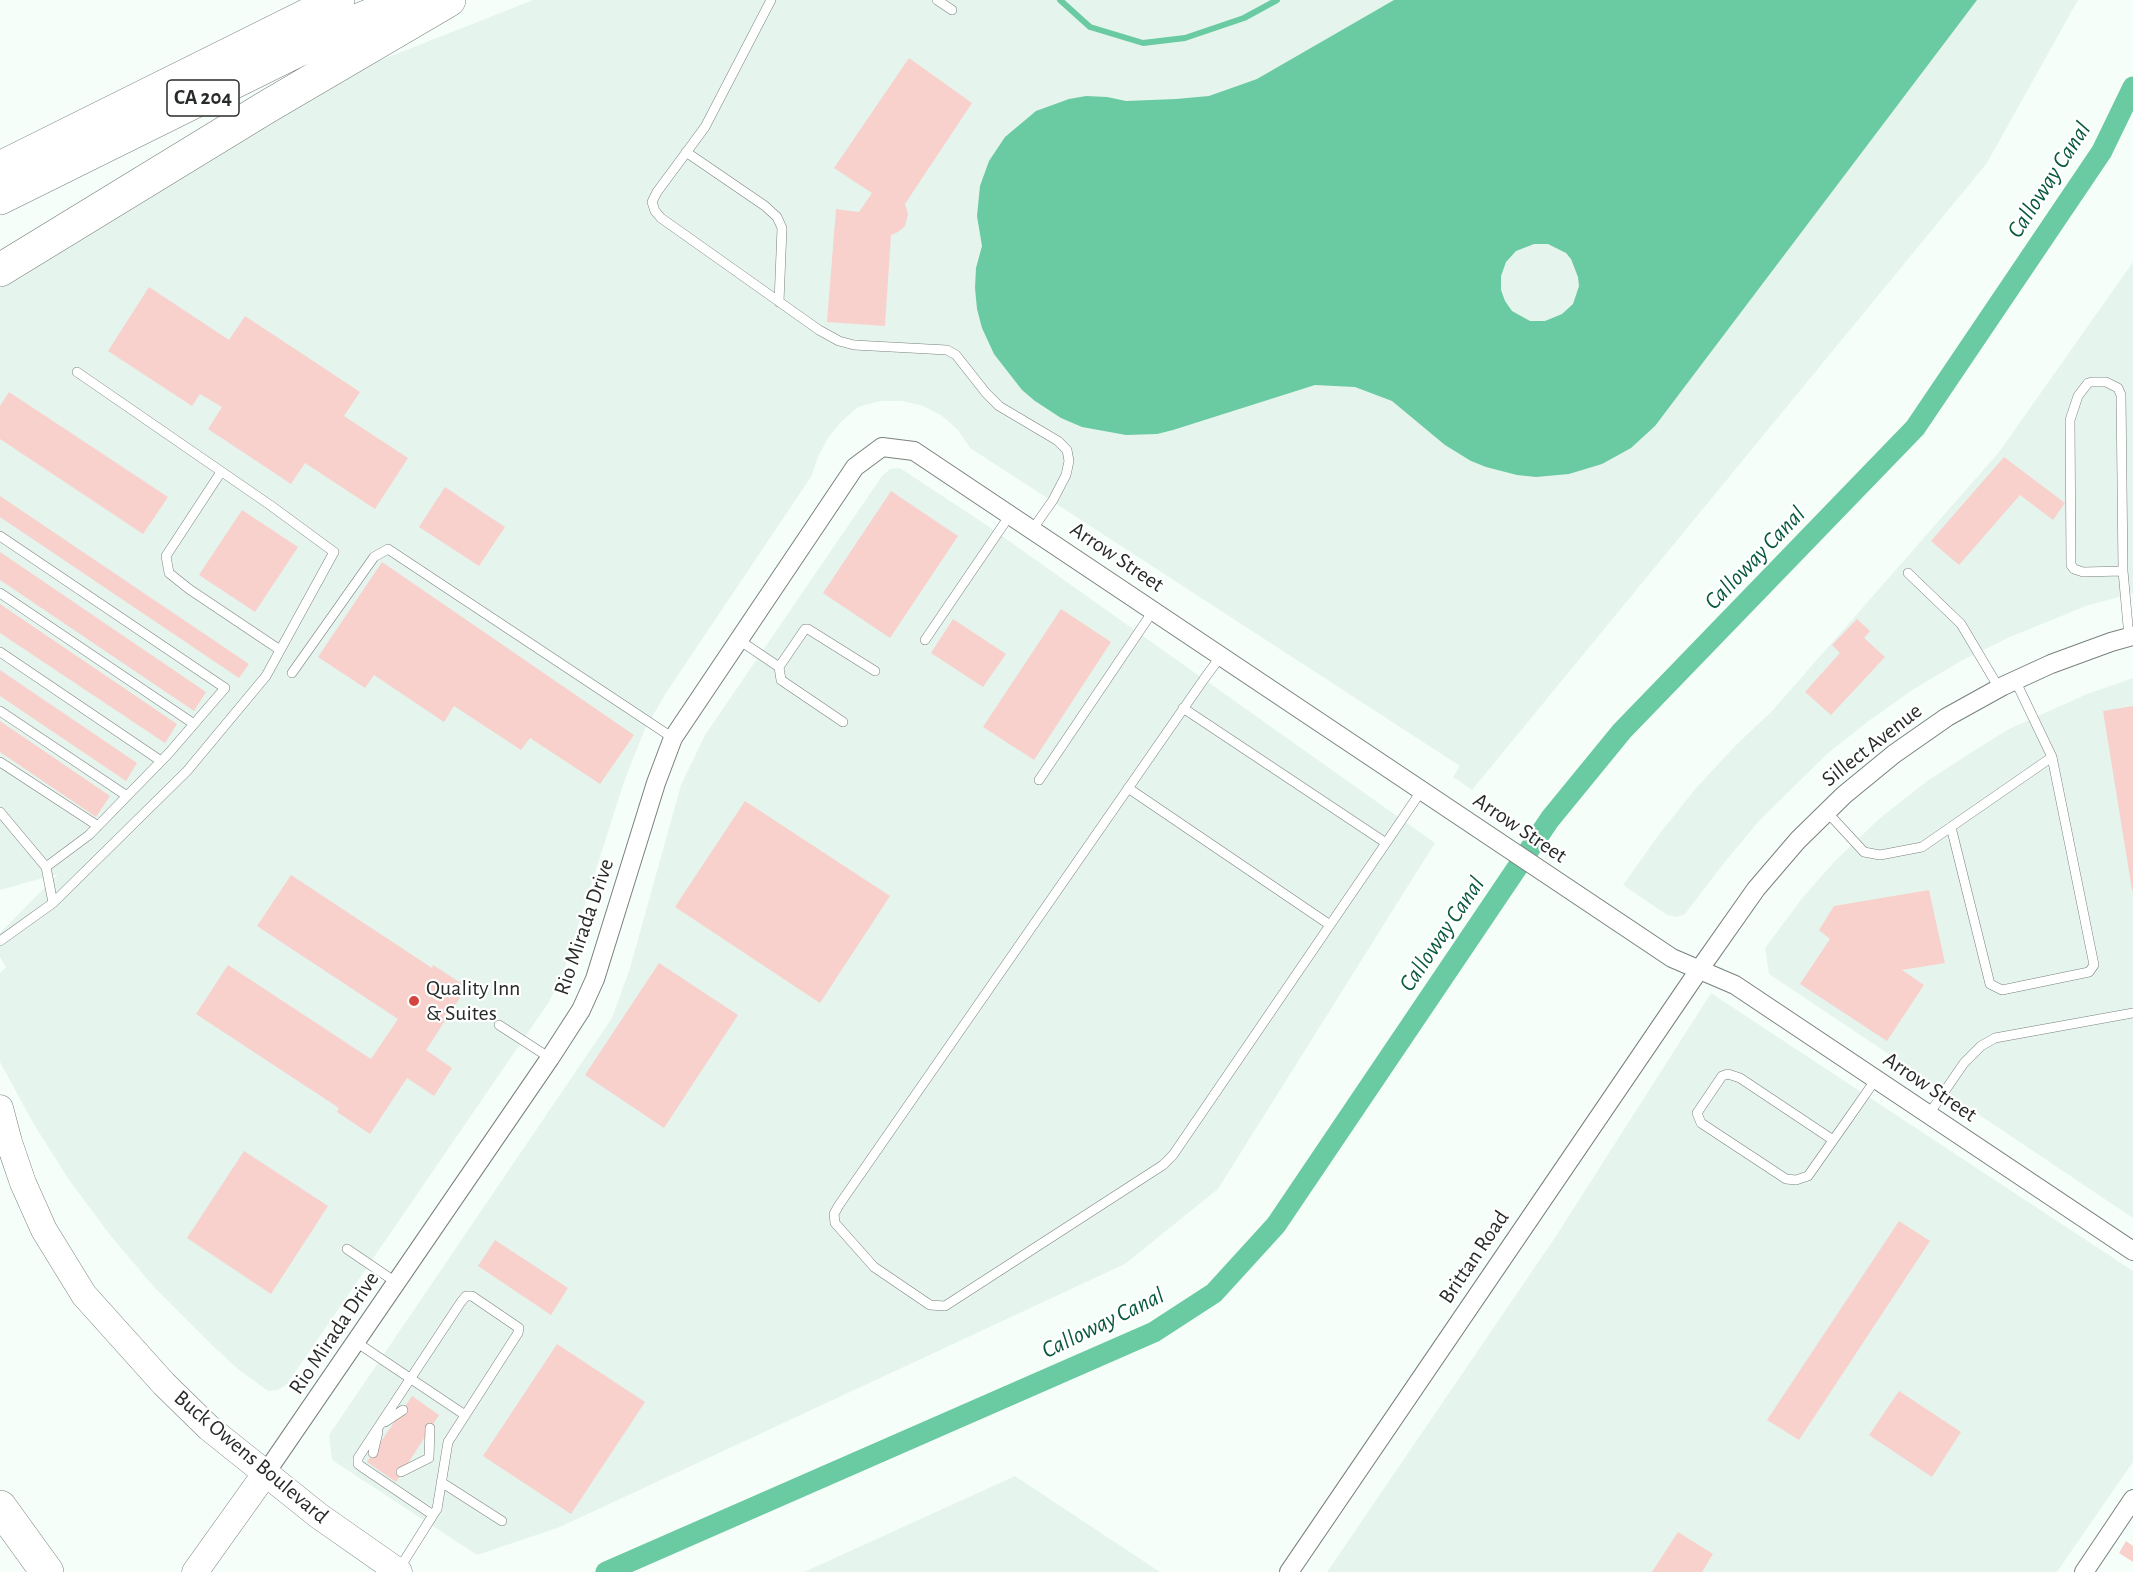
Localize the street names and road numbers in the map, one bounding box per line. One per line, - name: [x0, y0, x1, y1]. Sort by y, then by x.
- road number: CA 204: [167, 80, 239, 116]
- street label: Arrow Street: [1065, 516, 1169, 598]
- street label: Sillect Avenue: [1817, 698, 1927, 792]
- street label: Arrow Street: [1468, 787, 1572, 869]
- street label: Rio Mirada Drive: [548, 855, 620, 999]
- street label: Arrow Street: [1878, 1046, 1982, 1128]
- street label: Brittan Road: [1433, 1205, 1515, 1309]
- street label: Rio Mirada Drive: [283, 1266, 385, 1400]
- street label: Buck Owens Boulevard: [168, 1385, 334, 1529]

